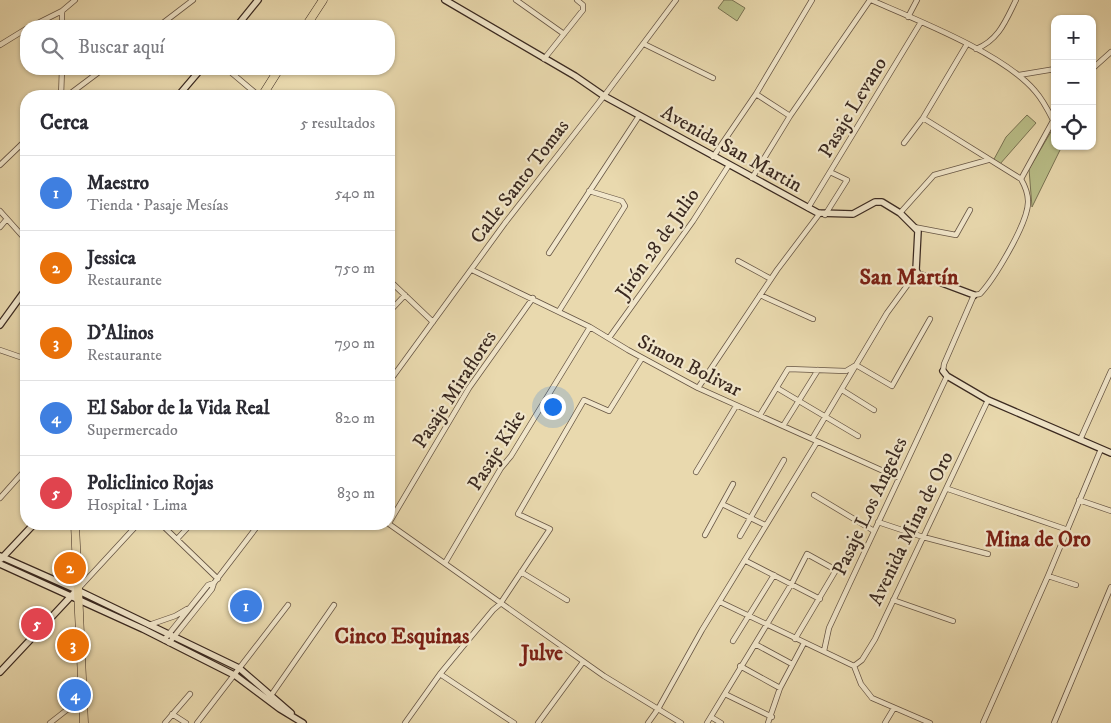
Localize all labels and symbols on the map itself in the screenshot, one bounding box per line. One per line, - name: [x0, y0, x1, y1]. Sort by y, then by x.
- street label: Pasaje Levano: [814, 53, 893, 163]
- street label: Avenida San Martin: [656, 100, 807, 199]
- street label: Calle Santo Tomas: [465, 115, 575, 249]
- street label: Jirón 28 de Julio: [610, 184, 706, 306]
- district label: San Martín: [860, 264, 959, 291]
- street label: Pasaje Miraflores: [408, 326, 503, 453]
- street label: Simon Bolivar: [633, 329, 746, 403]
- your location: [540, 394, 566, 420]
- street label: Pasaje Kike: [463, 406, 532, 496]
- street label: Pasaje Los Angeles: [827, 433, 913, 580]
- street label: Avenida Mina de Oro: [863, 448, 959, 610]
- district label: Mina de Oro: [985, 527, 1091, 553]
- pin: 2: [54, 549, 86, 587]
- pin: 1: [230, 587, 262, 625]
- pin: 5: [21, 605, 53, 643]
- district label: Cinco Esquinas: [335, 623, 470, 650]
- pin: 3: [57, 626, 89, 664]
- district label: Julve: [519, 641, 563, 667]
- pin: 4: [59, 676, 91, 714]

